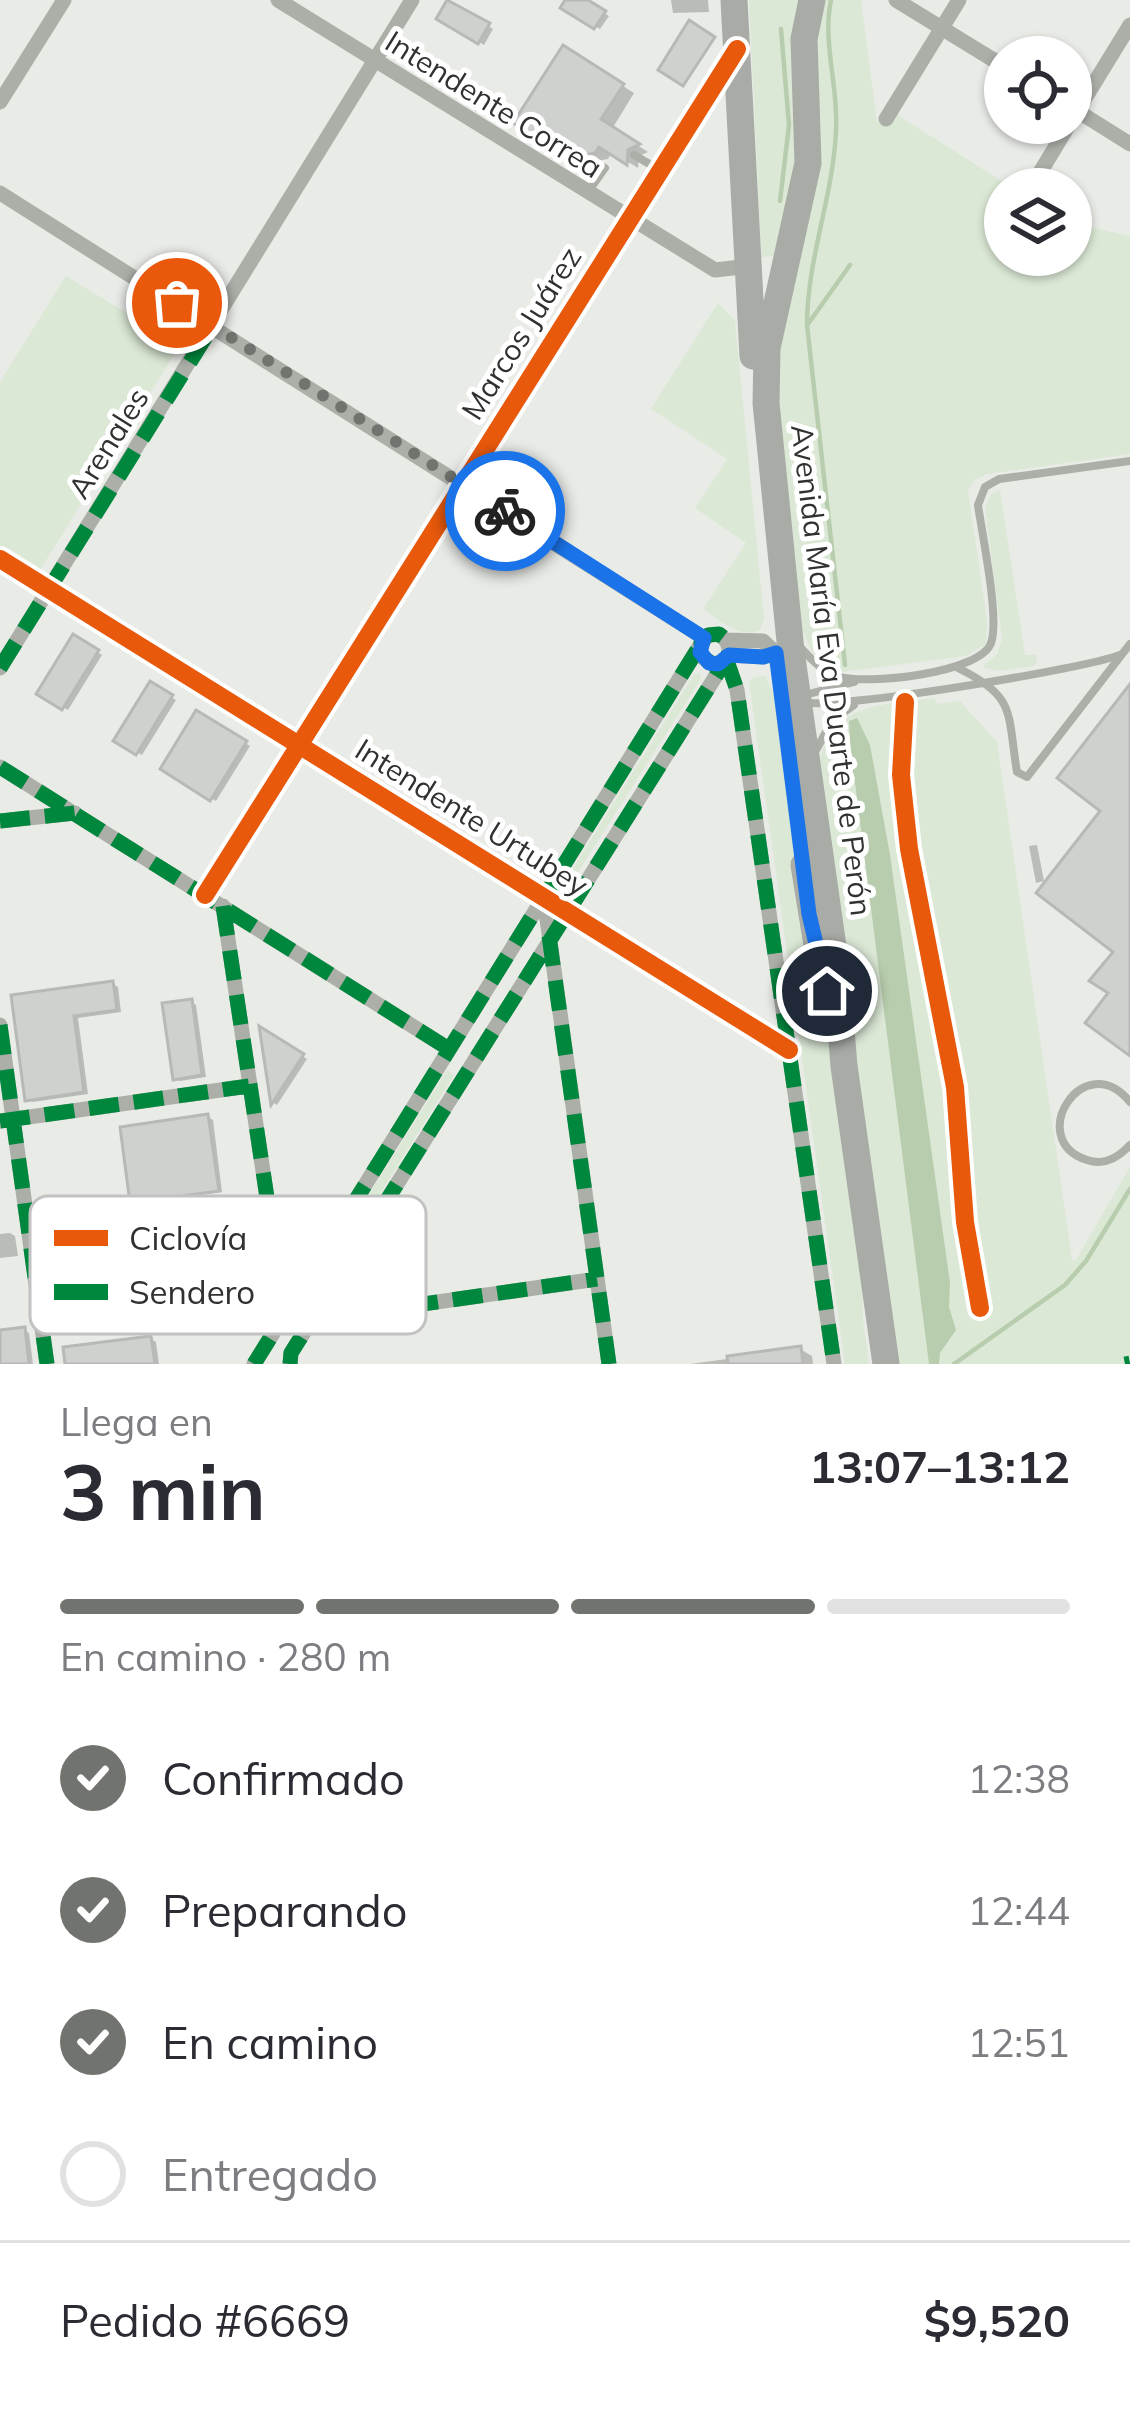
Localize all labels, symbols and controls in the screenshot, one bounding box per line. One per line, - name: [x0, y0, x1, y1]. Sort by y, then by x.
- street label: Intendente Correa: [379, 22, 609, 186]
- map controls: [984, 36, 1092, 276]
- button: locate: [984, 36, 1092, 144]
- button: layers: [984, 168, 1092, 276]
- street label: Marcos Juárez: [453, 240, 589, 426]
- pin: [126, 252, 228, 354]
- icon: bag: [144, 270, 210, 336]
- street label: Arenales: [59, 381, 157, 505]
- street label: Avenida María Eva Duarte de Perón: [783, 422, 881, 918]
- courier: [445, 451, 565, 571]
- icon: bike: [472, 478, 538, 544]
- street label: Intendente Urtubey: [349, 730, 596, 904]
- pin: [776, 940, 878, 1042]
- icon: home: [794, 958, 860, 1024]
- legend: [30, 1196, 426, 1334]
- text: Ciclovía: [129, 1217, 247, 1258]
- text: Sendero: [129, 1271, 255, 1312]
- text: Llega en: [60, 1397, 213, 1446]
- text: 13:07–13:12: [809, 1438, 1070, 1494]
- text: 3 min: [60, 1442, 266, 1540]
- text: En camino · 280 m: [60, 1632, 391, 1681]
- icon: check: [60, 1745, 126, 1811]
- text: Confirmado: [162, 1750, 405, 1806]
- text: 12:38: [968, 1754, 1070, 1803]
- icon: check: [60, 1877, 126, 1943]
- text: Preparando: [162, 1882, 408, 1938]
- text: 12:44: [968, 1886, 1070, 1935]
- icon: check: [60, 2009, 126, 2075]
- text: En camino: [162, 2014, 378, 2070]
- text: 12:51: [968, 2018, 1070, 2067]
- text: Entregado: [162, 2146, 378, 2202]
- text: Pedido #6669: [60, 2292, 350, 2348]
- text: $9,520: [924, 2292, 1070, 2348]

